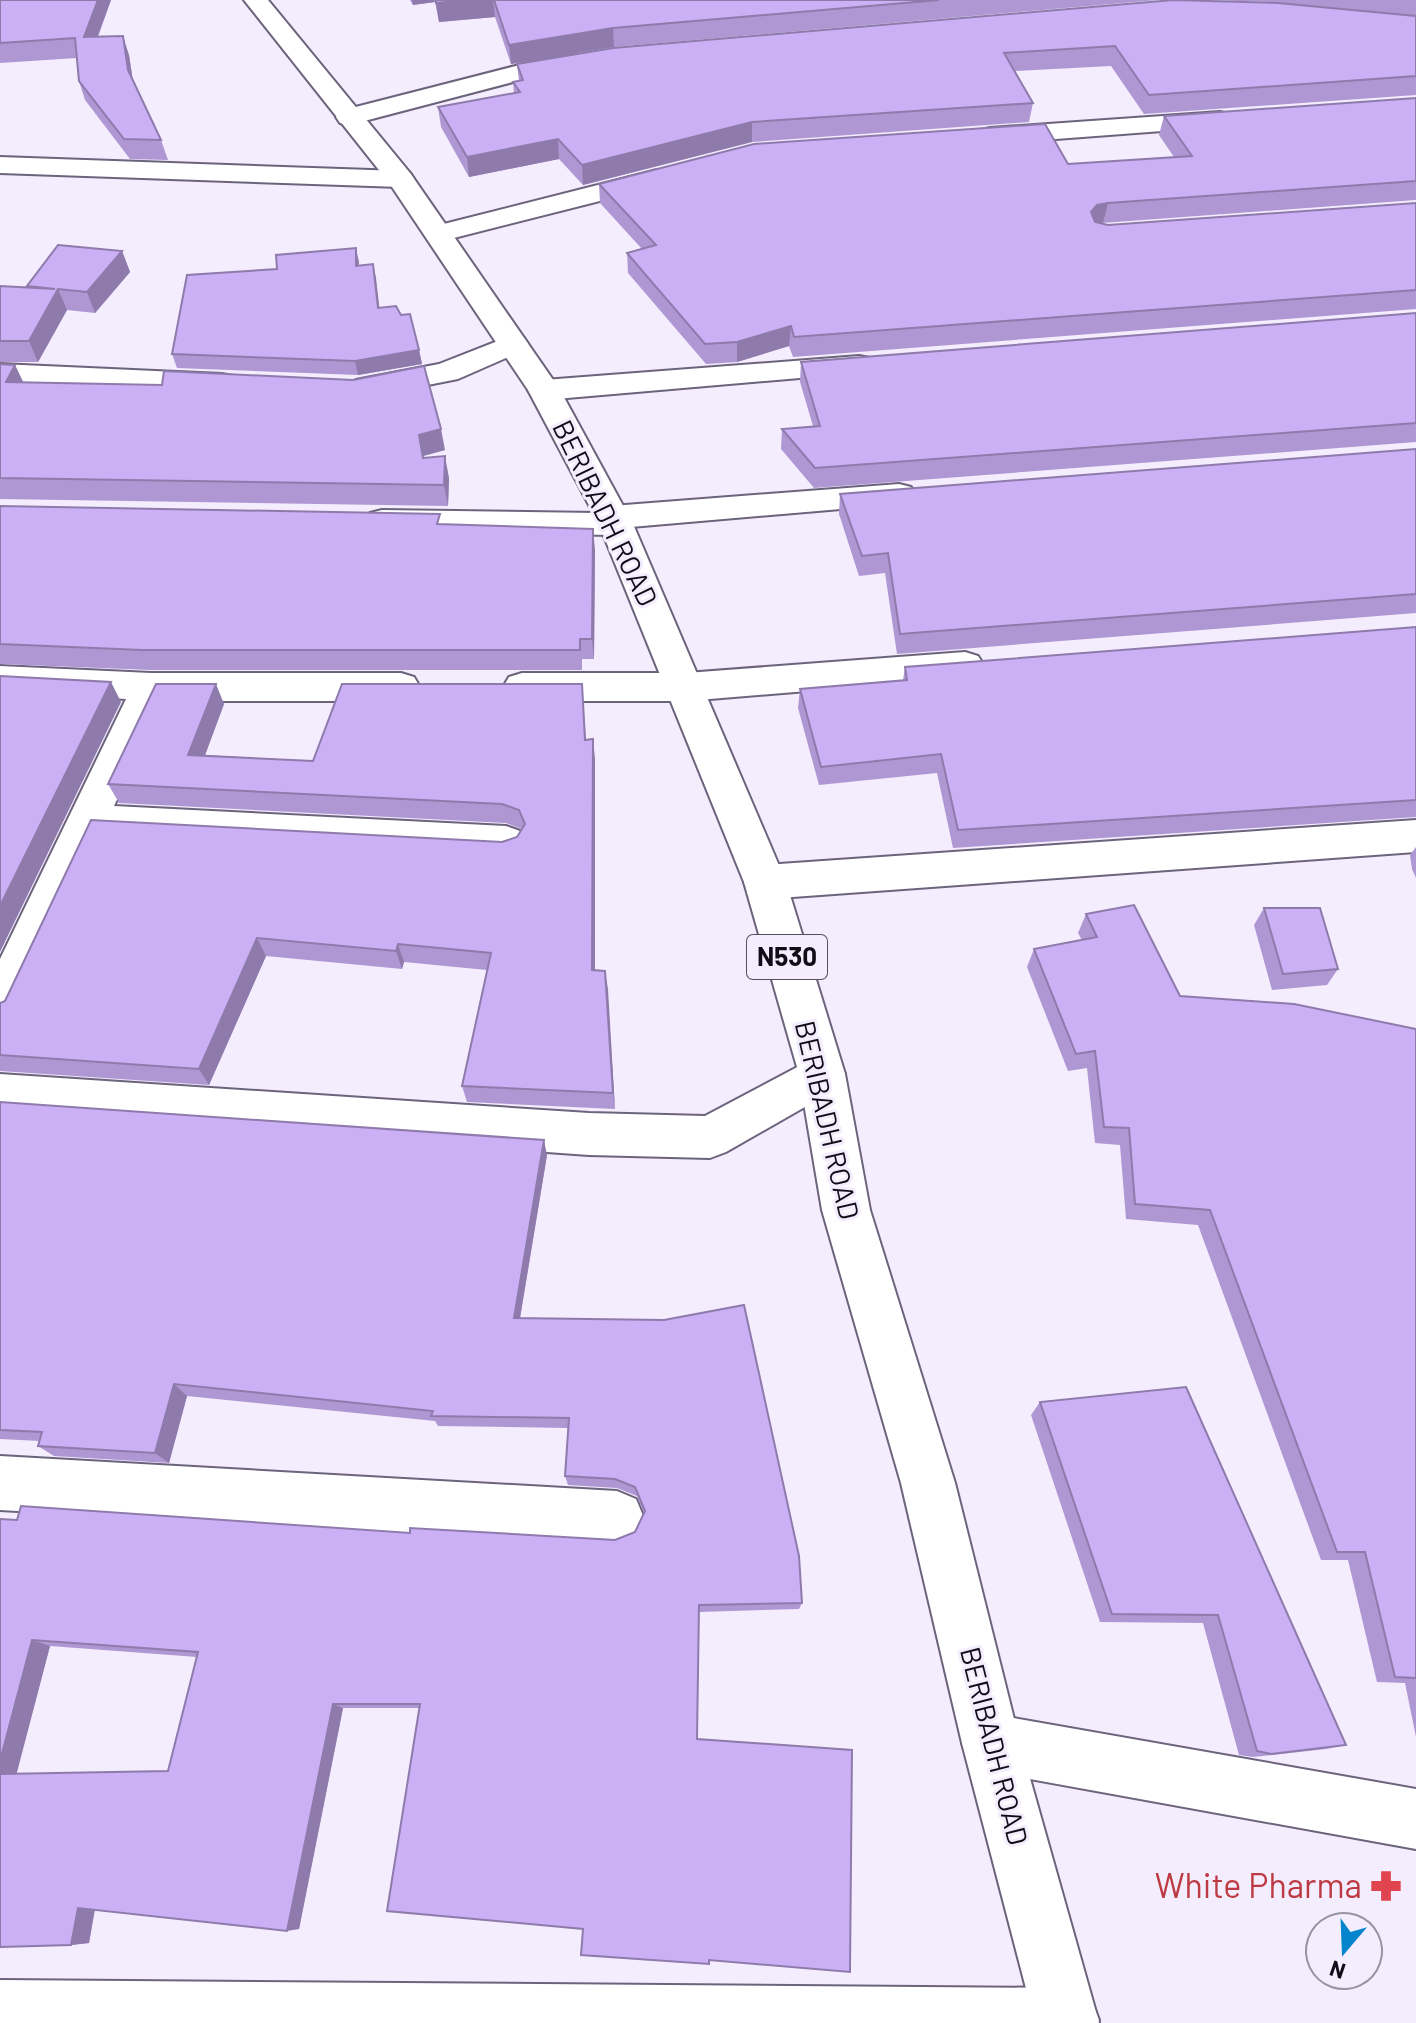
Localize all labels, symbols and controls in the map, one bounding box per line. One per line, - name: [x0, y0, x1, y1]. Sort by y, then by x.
- street label: BERIBADH ROAD: [546, 414, 666, 611]
- road number: N530: [747, 935, 827, 979]
- street label: BERIBADH ROAD: [789, 1017, 867, 1222]
- street label: BERIBADH ROAD: [954, 1643, 1036, 1848]
- place label: White Pharma: [1155, 1864, 1362, 1905]
- pharmacy icon: White Pharma: [1369, 1869, 1403, 1903]
- north arrow: [1304, 1911, 1384, 1991]
- text: N: [1326, 1956, 1348, 1986]

